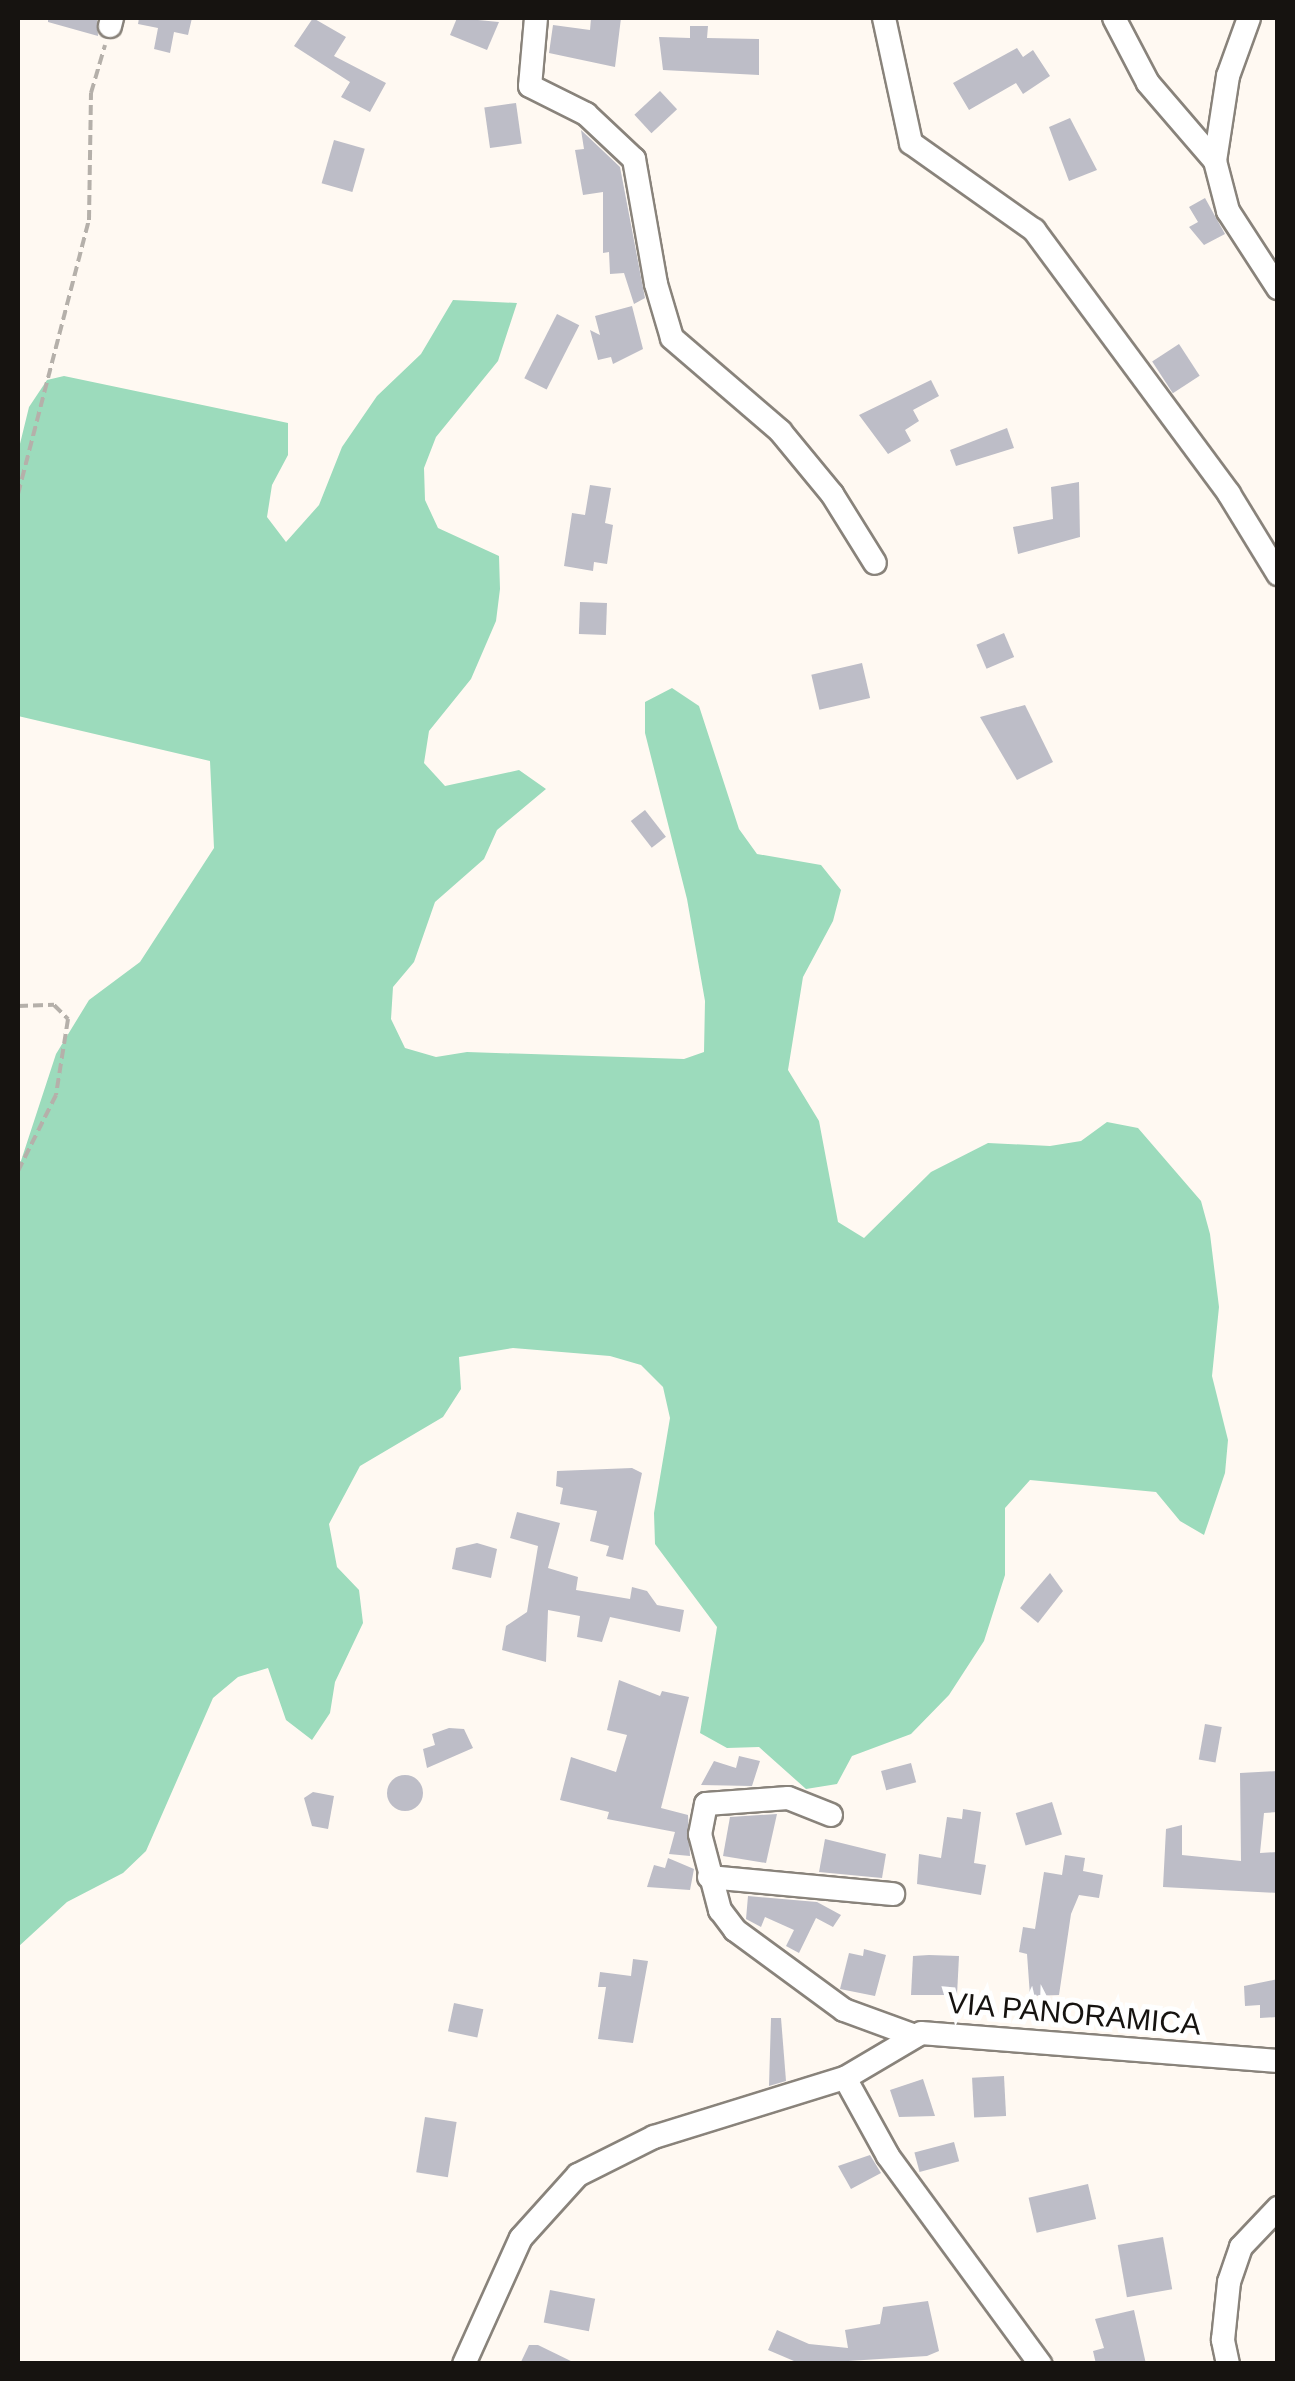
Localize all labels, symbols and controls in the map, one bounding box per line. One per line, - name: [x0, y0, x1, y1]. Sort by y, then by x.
- street label: VIA PANORAMICA: [945, 1985, 1203, 2043]

